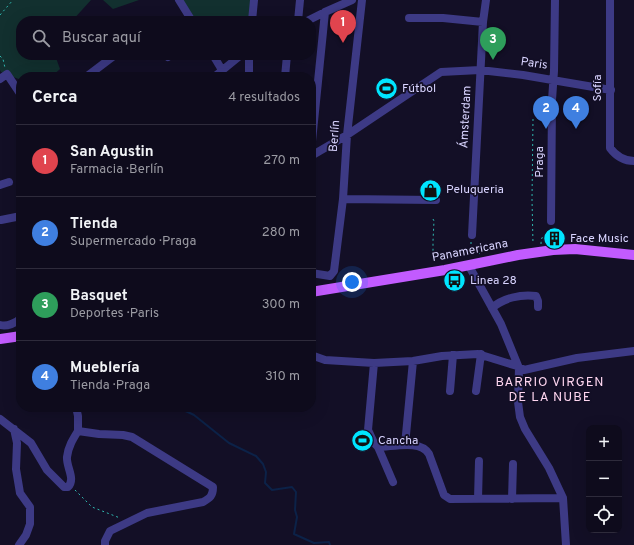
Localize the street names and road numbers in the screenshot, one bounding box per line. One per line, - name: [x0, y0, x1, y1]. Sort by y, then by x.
- street label: Paris: [519, 54, 549, 74]
- street label: Sofía: [590, 75, 606, 101]
- street label: Ámsterdam: [456, 85, 476, 149]
- street label: Berlín: [326, 119, 344, 153]
- street label: Praga: [532, 146, 548, 178]
- street label: Panamericana: [431, 236, 509, 266]

